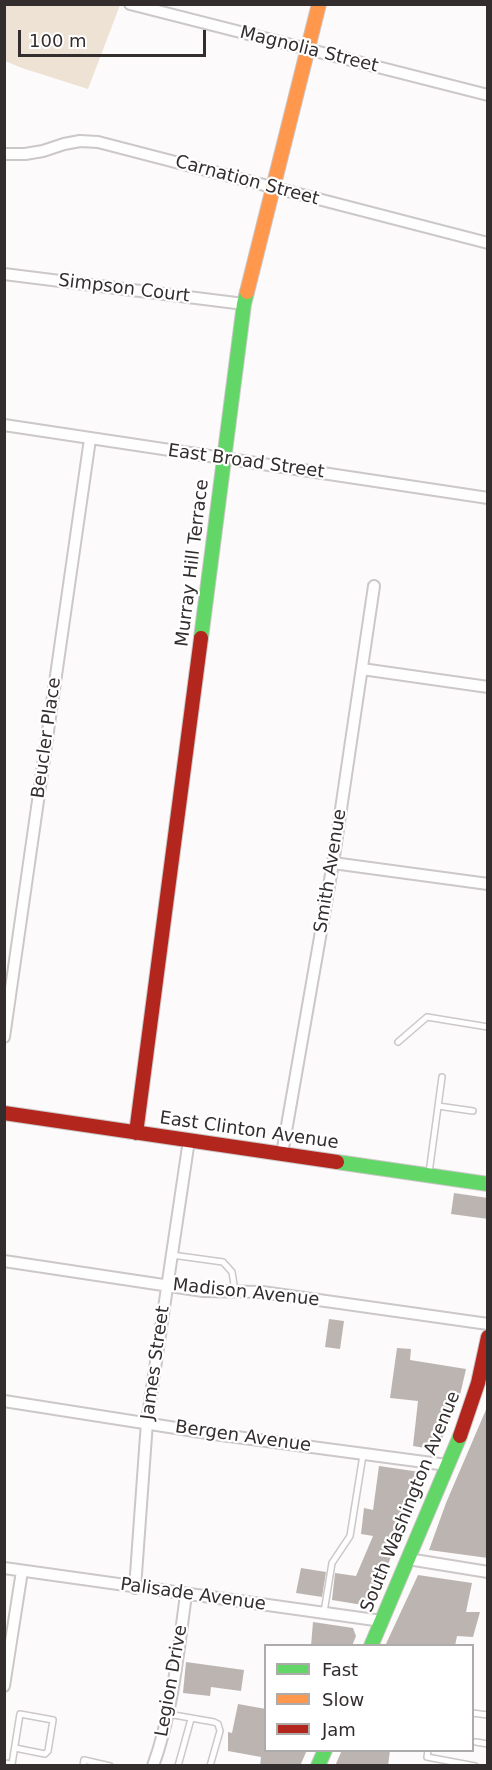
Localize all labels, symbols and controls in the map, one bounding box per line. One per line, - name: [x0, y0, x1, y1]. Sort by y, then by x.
- scale bar: [21, 18, 208, 56]
- street label: Magnolia Street: [238, 22, 380, 78]
- text: 100 m: [29, 30, 87, 51]
- street label: Carnation Street: [173, 151, 321, 211]
- street label: Simpson Court: [57, 270, 191, 308]
- street label: East Broad Street: [166, 440, 326, 484]
- street label: Murray Hill Terrace: [172, 478, 214, 648]
- street label: Beucler Place: [28, 676, 66, 800]
- street label: Smith Avenue: [311, 808, 351, 934]
- street label: East Clinton Avenue: [158, 1108, 340, 1154]
- street label: Madison Avenue: [172, 1275, 320, 1311]
- street label: James Street: [137, 1305, 175, 1421]
- street label: South Washington Avenue: [357, 1388, 465, 1616]
- street label: Bergen Avenue: [174, 1417, 312, 1457]
- street label: Palisade Avenue: [119, 1574, 267, 1616]
- street label: Legion Drive: [152, 1623, 192, 1739]
- legend: [264, 1644, 474, 1752]
- text: Fast: [322, 1659, 358, 1680]
- text: Slow: [322, 1689, 364, 1710]
- text: Jam: [322, 1719, 356, 1740]

